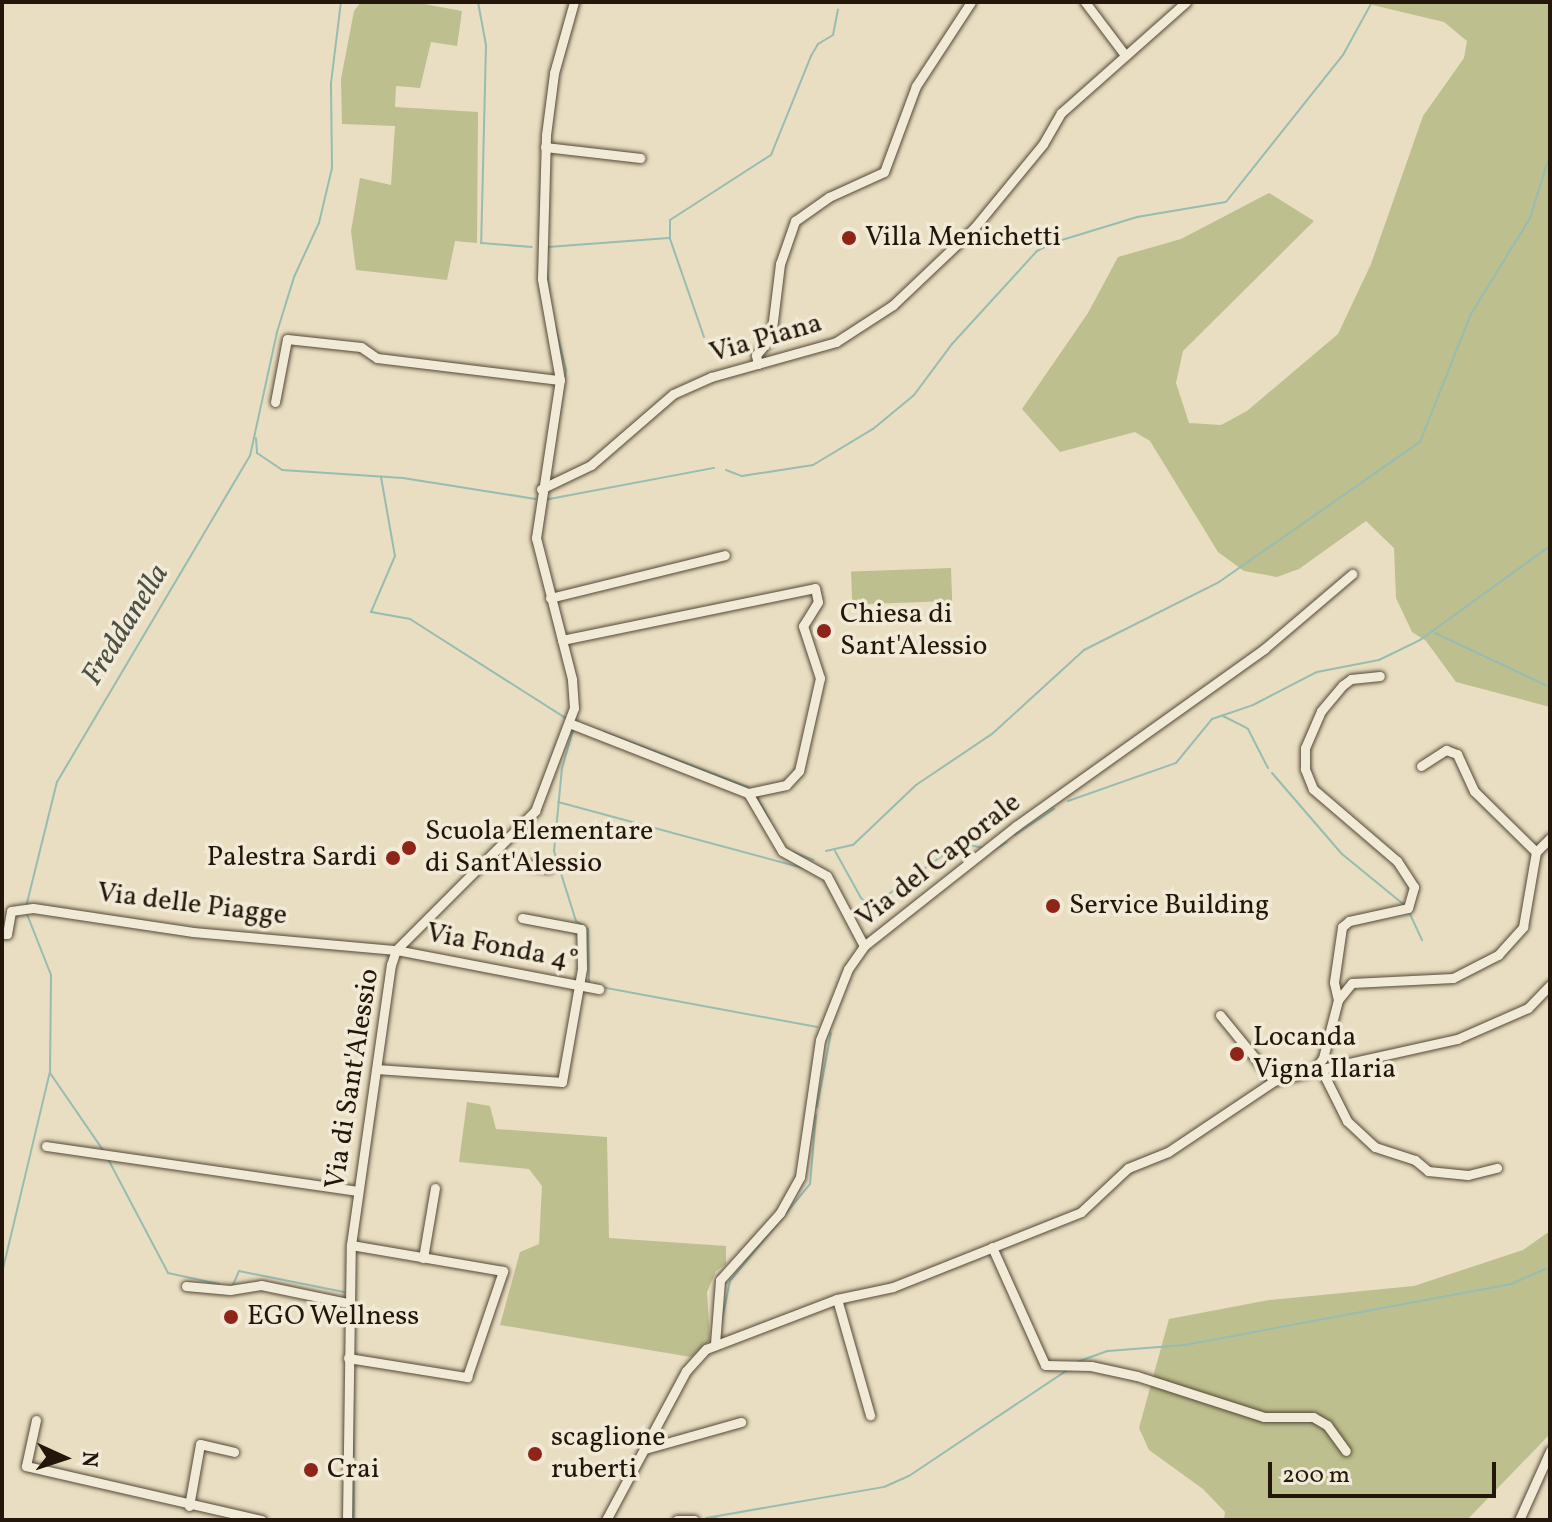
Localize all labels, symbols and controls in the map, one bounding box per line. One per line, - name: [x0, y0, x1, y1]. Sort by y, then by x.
- place label: Villa Menichetti: [865, 221, 1061, 255]
- marker: Villa Menichetti: [840, 229, 858, 247]
- street label: Via Piana: [706, 307, 826, 371]
- water label: Freddanella: [75, 558, 177, 692]
- place label: Chiesa di Sant'Alessio: [840, 598, 987, 664]
- marker: Chiesa di Sant'Alessio: [815, 622, 833, 640]
- street label: Via del Caporale: [850, 786, 1028, 936]
- place label: Scuola Elementare di Sant'Alessio: [425, 815, 653, 881]
- marker: Scuola Elementare di Sant'Alessio: [400, 839, 418, 857]
- place label: Palestra Sardi: [207, 841, 377, 875]
- marker: Palestra Sardi: [384, 849, 402, 867]
- street label: Via delle Piagge: [95, 877, 289, 933]
- place label: Service Building: [1069, 889, 1269, 923]
- marker: Service Building: [1044, 897, 1062, 915]
- street label: Via Fonda 4°: [423, 917, 581, 979]
- street label: Via di Sant'Alessio: [319, 966, 387, 1192]
- place label: Locanda Vigna Ilaria: [1253, 1021, 1396, 1087]
- marker: Locanda Vigna Ilaria: [1228, 1045, 1246, 1063]
- place label: EGO Wellness: [247, 1300, 420, 1334]
- marker: EGO Wellness: [222, 1308, 240, 1326]
- north arrow: [24, 1418, 104, 1498]
- place label: scaglione ruberti: [551, 1421, 665, 1487]
- marker: scaglione ruberti: [526, 1445, 544, 1463]
- scale bar: [1272, 1446, 1500, 1496]
- text: N: [73, 1450, 104, 1468]
- place label: Crai: [327, 1453, 379, 1487]
- text: 200 m: [1282, 1459, 1350, 1493]
- marker: Crai: [302, 1461, 320, 1479]

